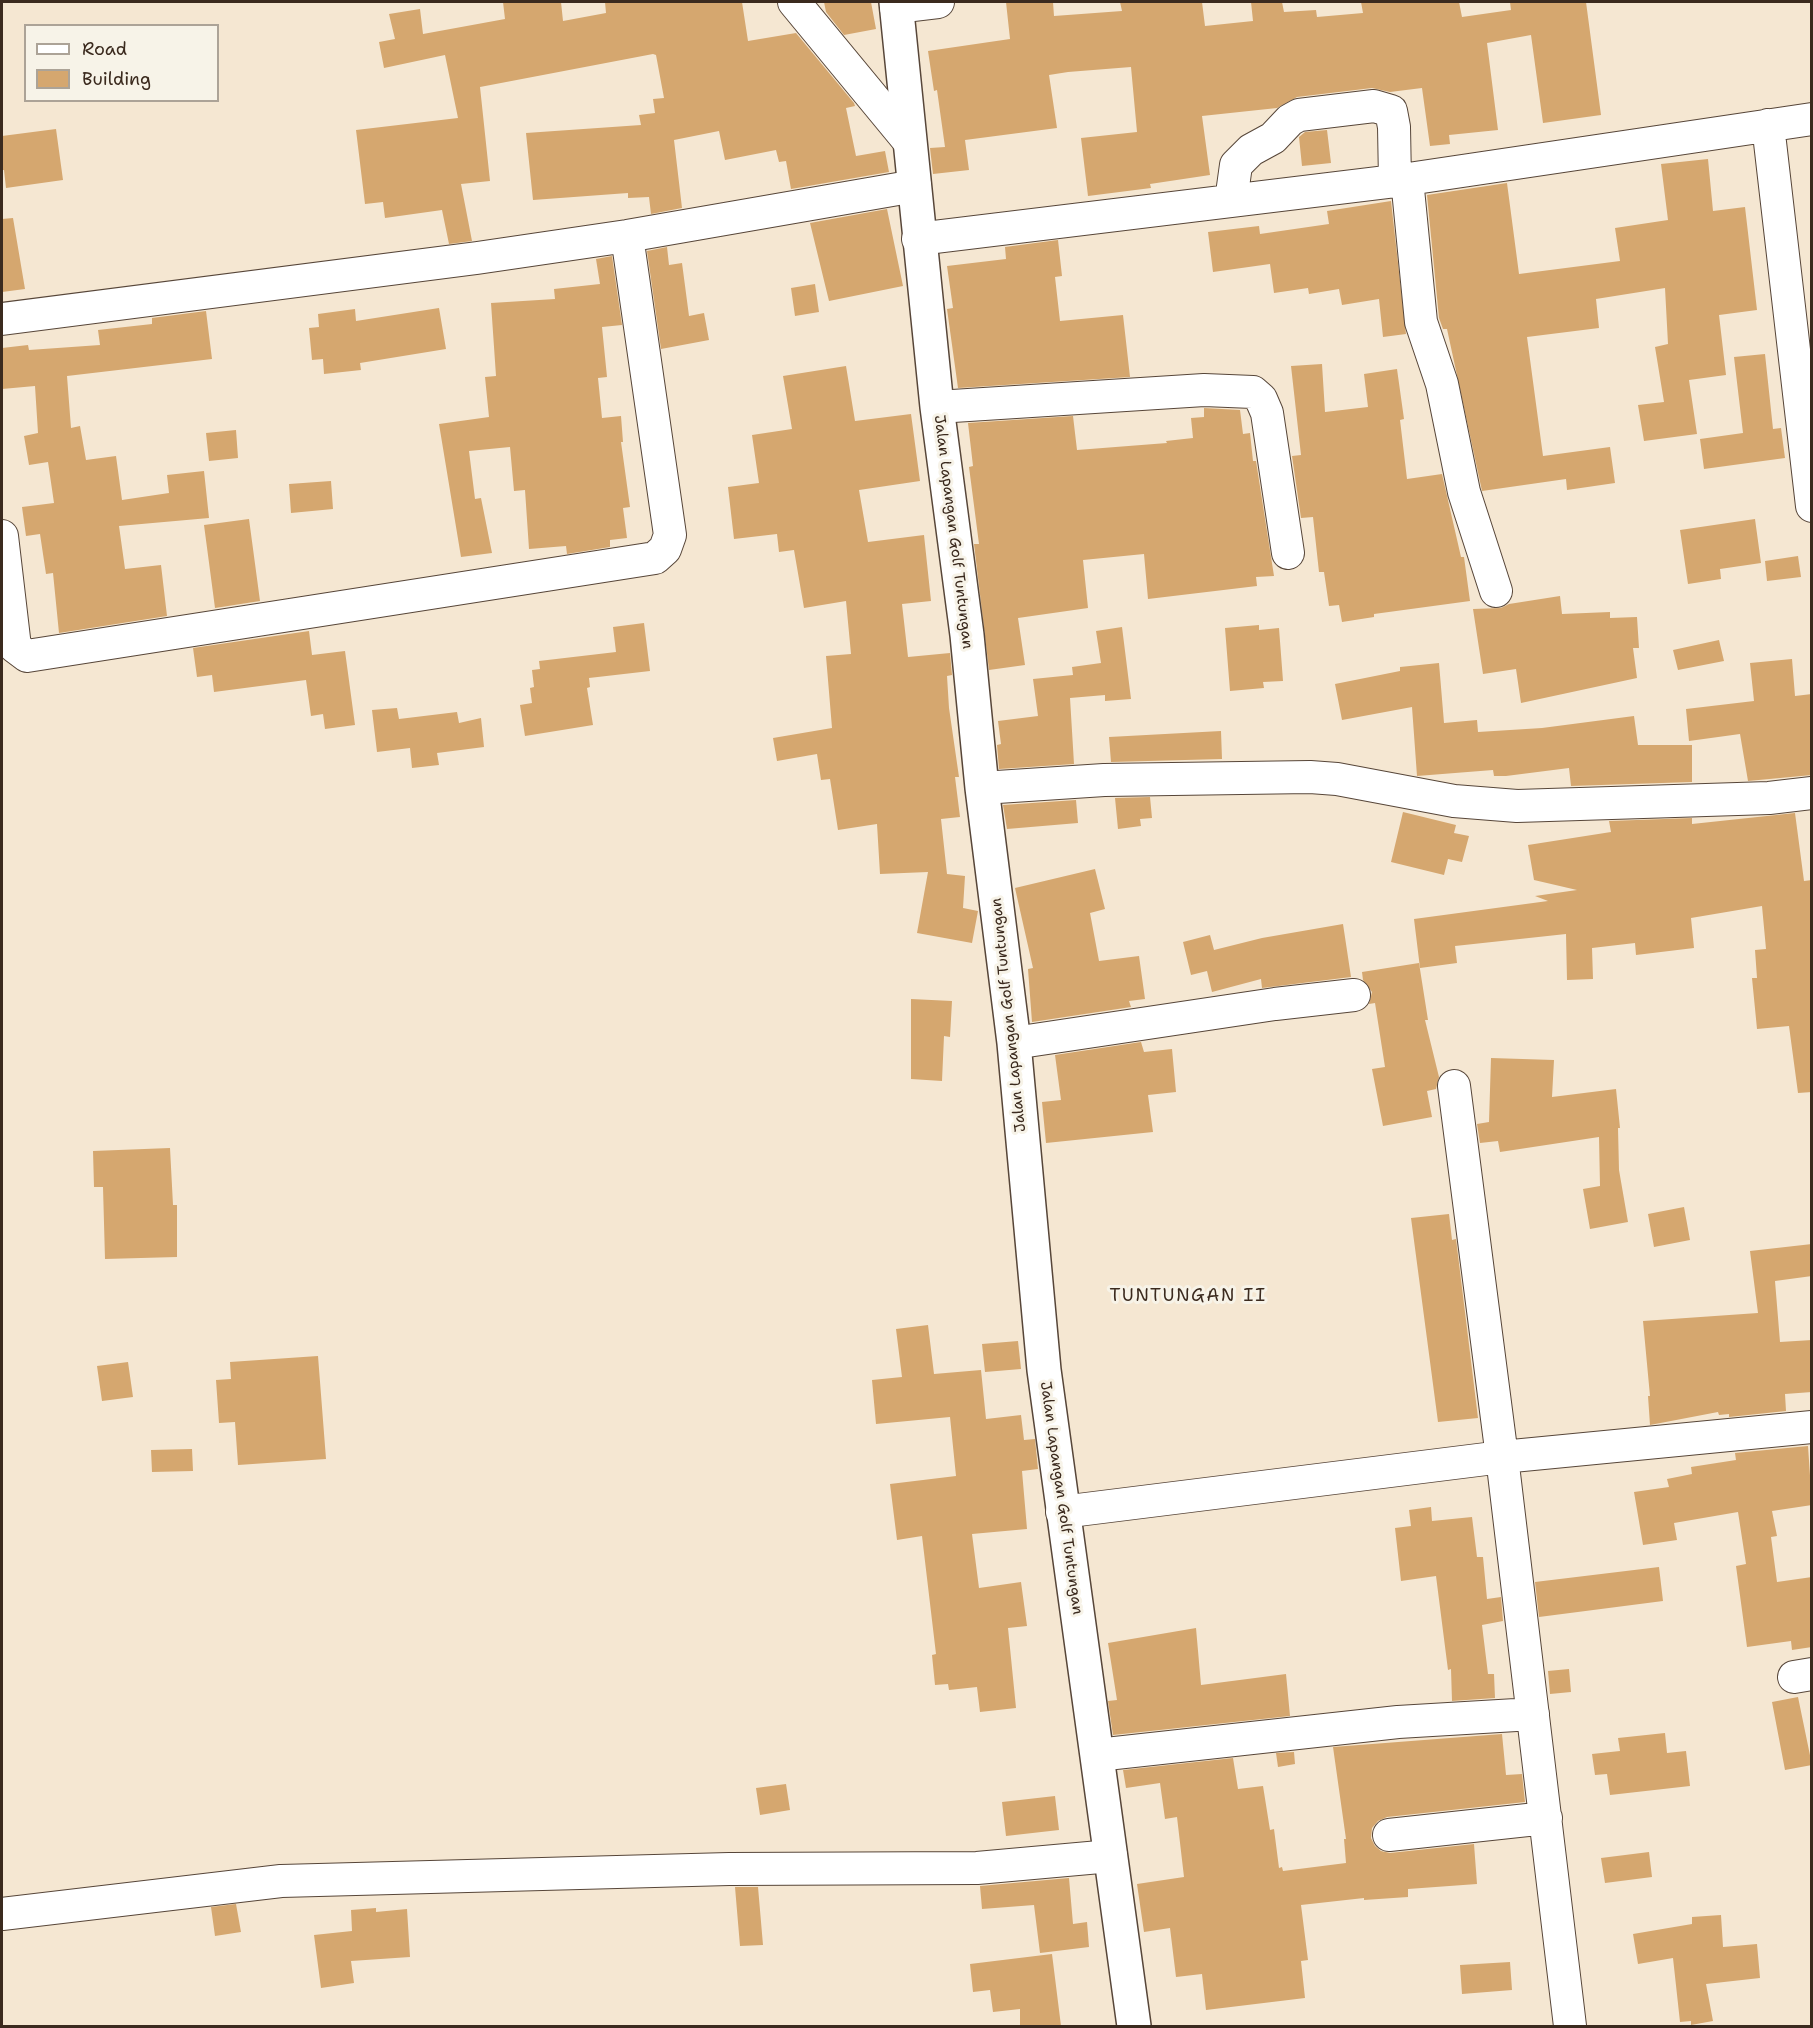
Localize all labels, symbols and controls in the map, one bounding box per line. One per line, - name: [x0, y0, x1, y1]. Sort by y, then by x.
- legend: [24, 24, 219, 102]
- text: Road: [82, 37, 127, 61]
- text: Building: [82, 67, 151, 91]
- street label: Jalan Lapangan Golf Tuntungan: [930, 414, 976, 650]
- street label: Jalan Lapangan Golf Tuntungan: [988, 897, 1030, 1133]
- district label: TUNTUNGAN II: [1109, 1285, 1267, 1307]
- street label: Jalan Lapangan Golf Tuntungan: [1036, 1380, 1086, 1616]

